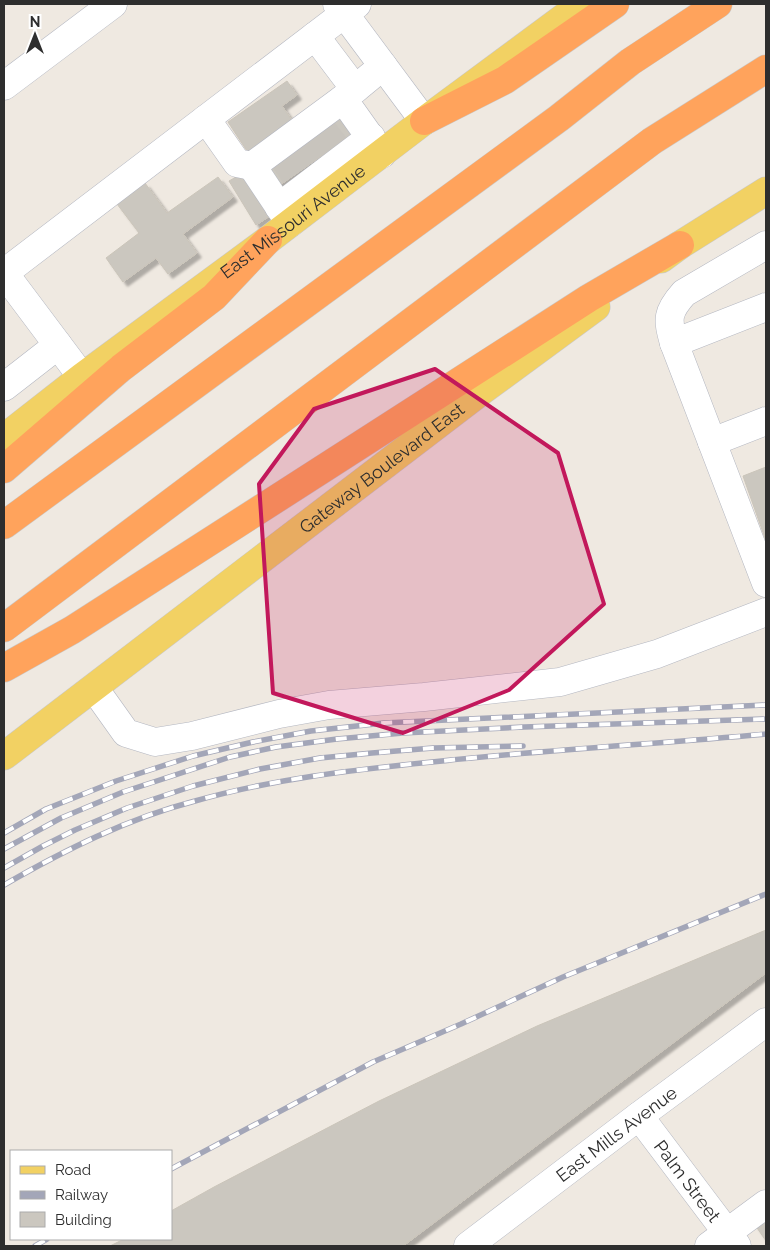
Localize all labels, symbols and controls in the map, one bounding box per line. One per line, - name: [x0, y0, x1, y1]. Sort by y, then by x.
- north arrow: [10, 10, 60, 60]
- text: N: [30, 14, 40, 30]
- street label: East Missouri Avenue: [216, 159, 369, 282]
- street label: Gateway Boulevard East: [295, 398, 468, 537]
- street label: East Mills Avenue: [552, 1081, 681, 1186]
- street label: Palm Street: [650, 1136, 725, 1226]
- legend: [10, 1150, 172, 1240]
- text: Road: [55, 1161, 91, 1179]
- text: Railway: [55, 1186, 108, 1204]
- text: Building: [55, 1211, 112, 1229]

